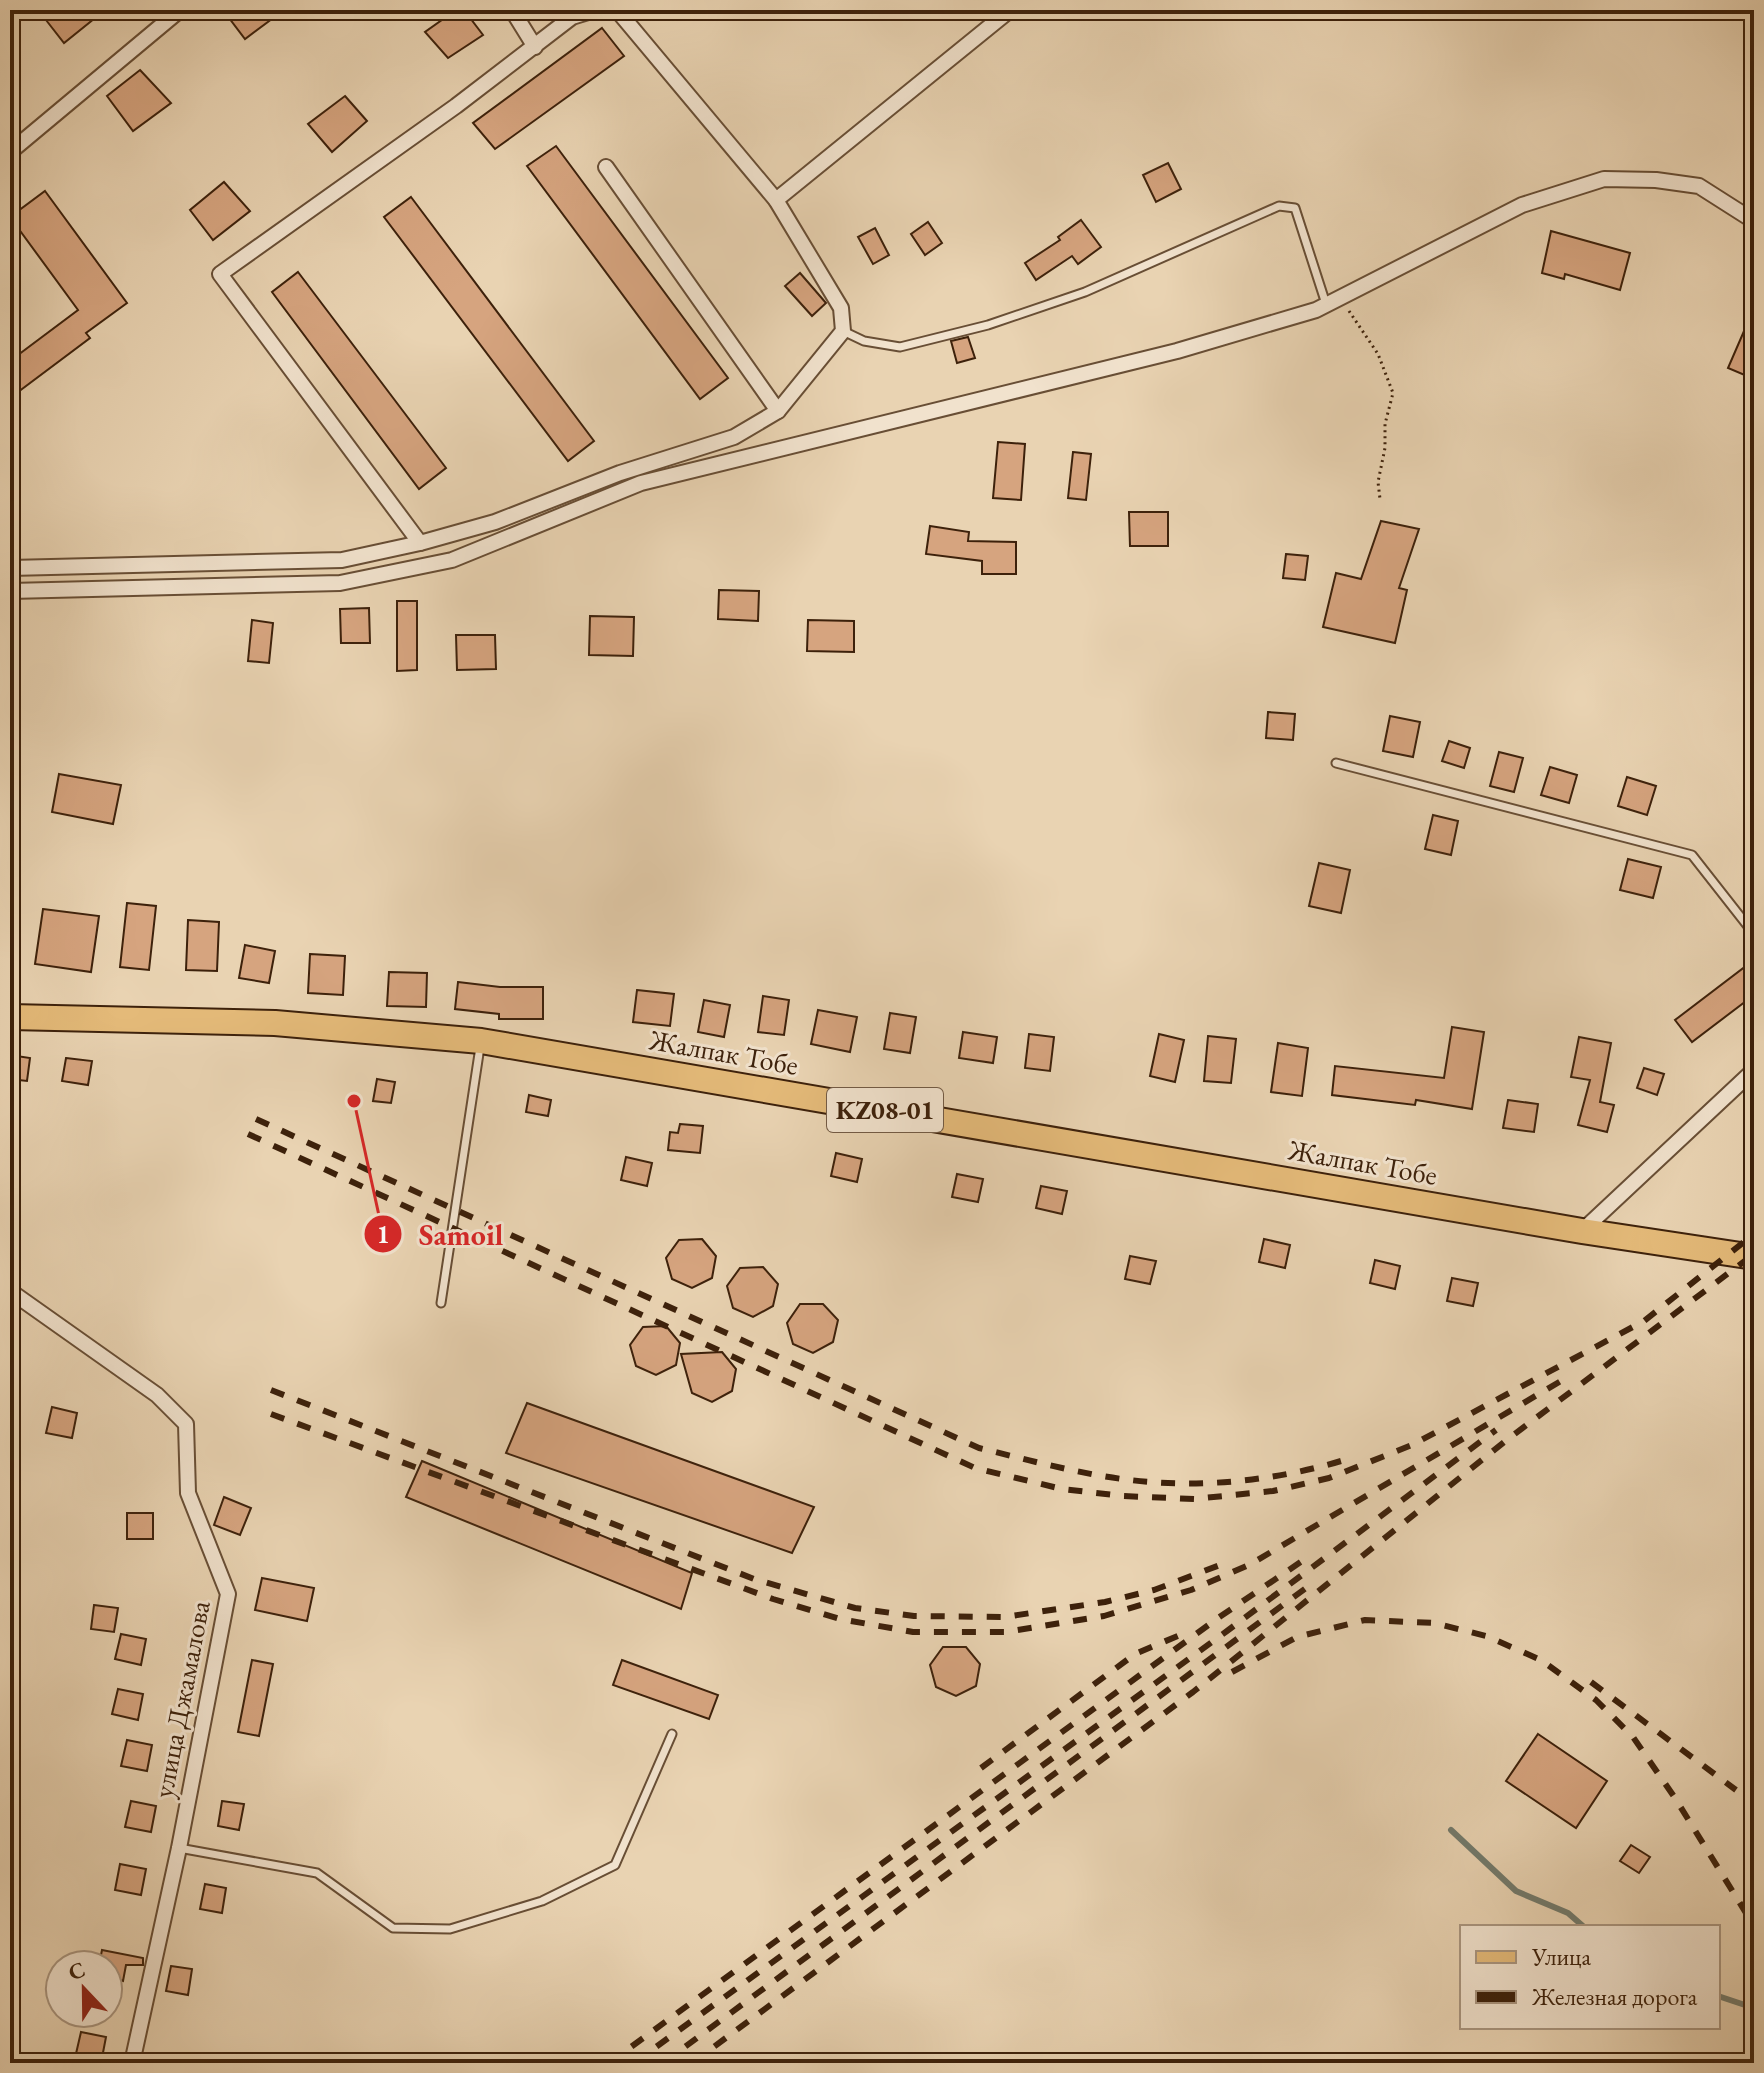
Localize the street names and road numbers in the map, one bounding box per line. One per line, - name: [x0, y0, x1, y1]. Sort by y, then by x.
- street label: Жалпак Тобе: [646, 1021, 801, 1083]
- road number: KZ08-01: [827, 1088, 943, 1132]
- street label: Жалпак Тобе: [1285, 1131, 1440, 1193]
- street label: улица Джамалова: [144, 1597, 218, 1801]

